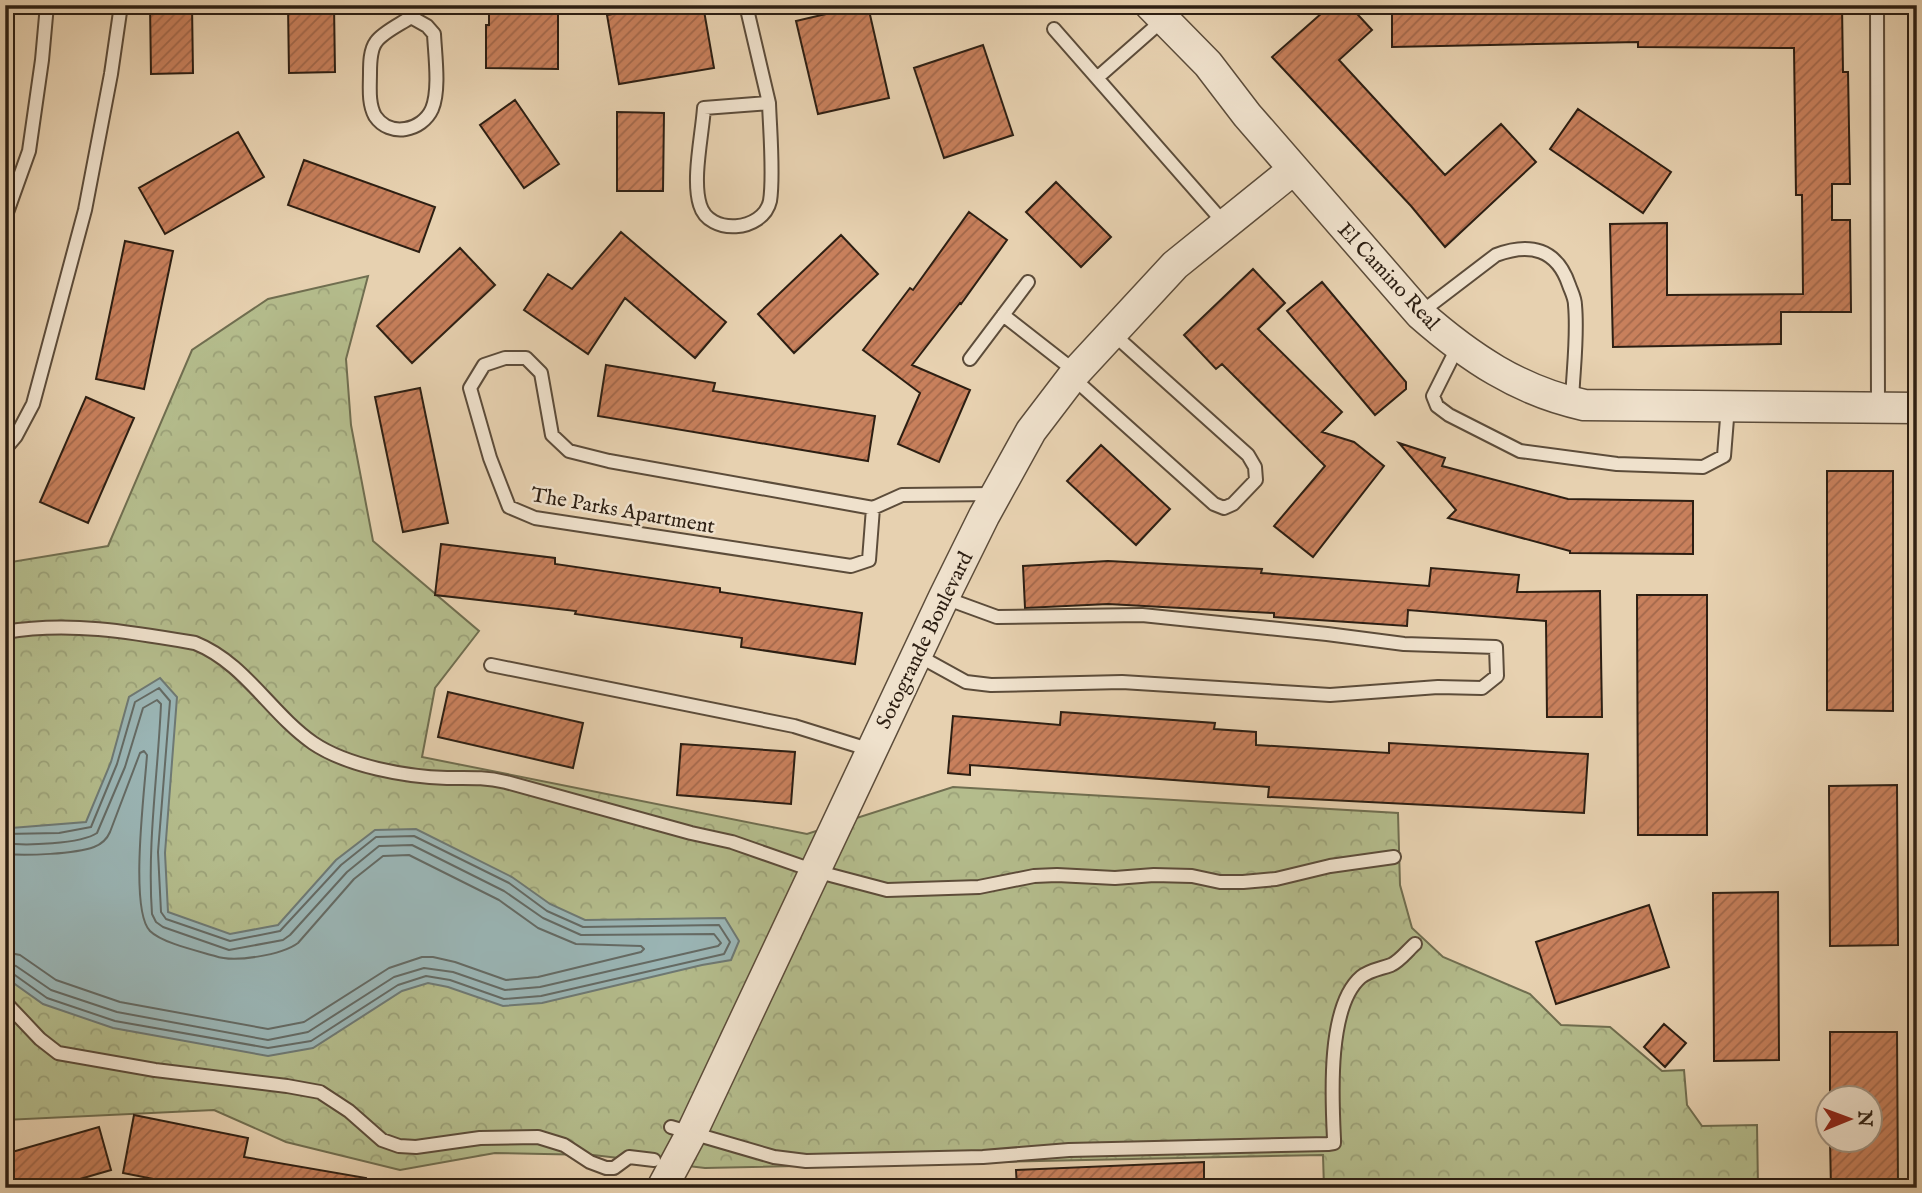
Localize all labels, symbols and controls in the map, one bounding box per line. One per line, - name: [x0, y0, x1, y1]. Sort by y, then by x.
- street label: El Camino Real: [1331, 217, 1445, 337]
- street label: The Parks Apartment: [529, 482, 717, 541]
- street label: Sotogrande Boulevard: [871, 547, 980, 734]
- north arrow: [1814, 1084, 1884, 1154]
- text: N: [1852, 1109, 1876, 1128]

